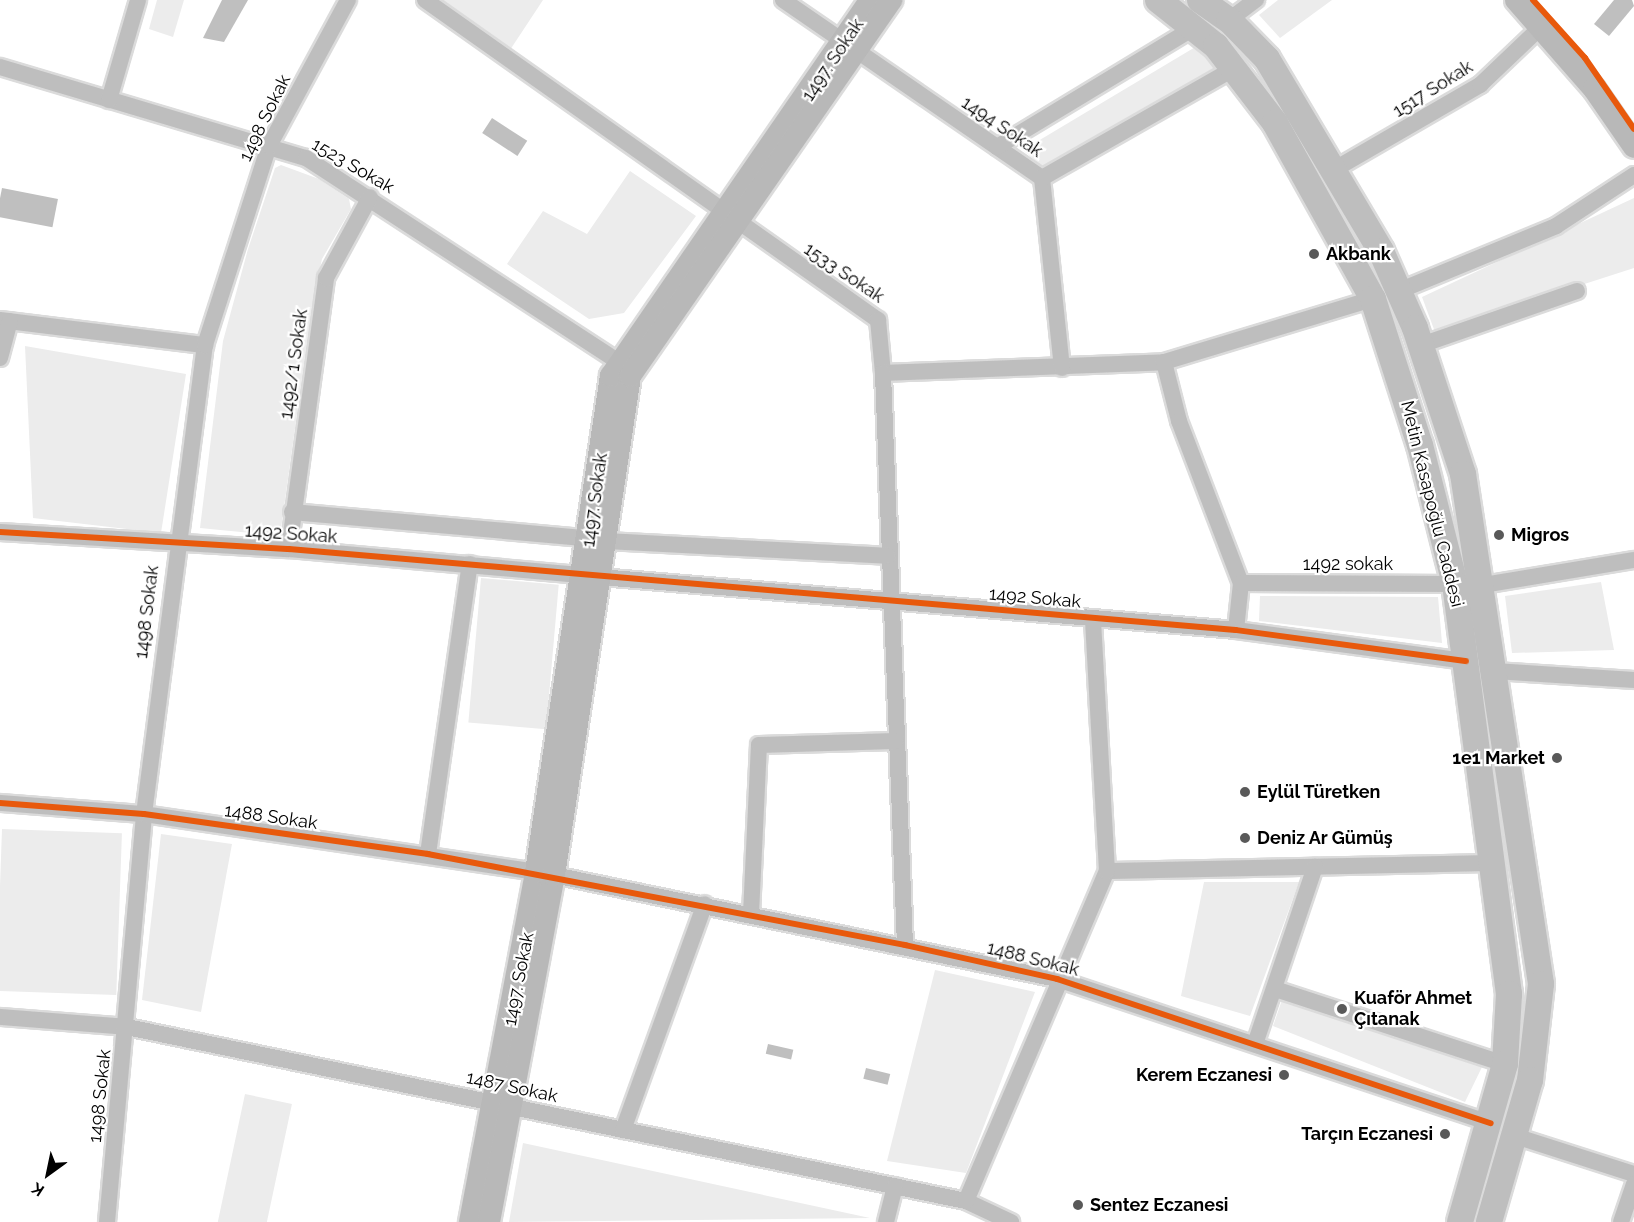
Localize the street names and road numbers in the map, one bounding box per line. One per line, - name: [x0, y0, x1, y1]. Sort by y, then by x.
- street label: 1497. Sokak: [798, 15, 868, 105]
- street label: 1517 Sokak: [1389, 56, 1477, 122]
- street label: 1498 Sokak: [235, 71, 295, 165]
- street label: 1494 Sokak: [957, 92, 1047, 162]
- street label: 1523 Sokak: [308, 134, 398, 198]
- street label: 1533 Sokak: [800, 238, 888, 308]
- street label: 1492/1 Sokak: [276, 308, 312, 420]
- street label: Metin Kasapoğlu Caddesi: [1396, 399, 1468, 609]
- street label: 1497. Sokak: [578, 452, 612, 548]
- street label: 1492 Sokak: [244, 520, 338, 548]
- street label: 1492 sokak: [1303, 553, 1393, 575]
- street label: 1498 Sokak: [131, 564, 163, 660]
- street label: 1492 Sokak: [988, 583, 1082, 613]
- street label: 1488 Sokak: [223, 800, 319, 834]
- street label: 1497. Sokak: [499, 930, 539, 1028]
- street label: 1488 Sokak: [985, 937, 1081, 981]
- street label: 1498 Sokak: [84, 1048, 116, 1144]
- street label: 1487 Sokak: [464, 1067, 560, 1107]

